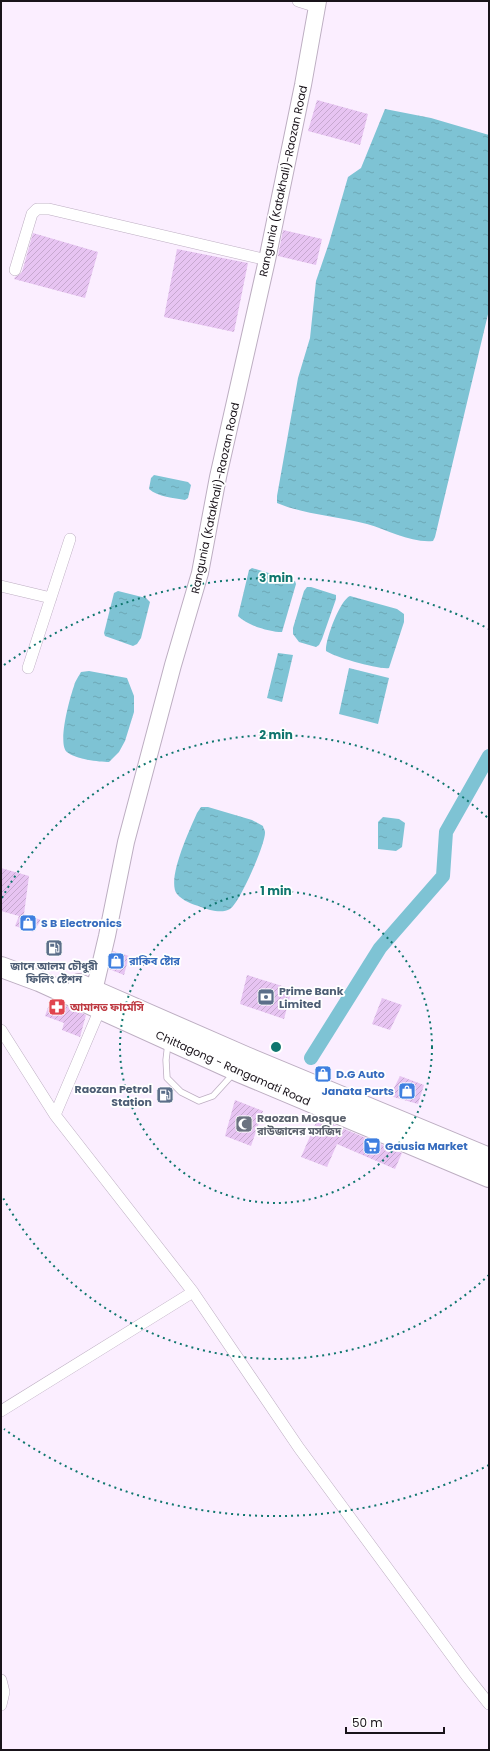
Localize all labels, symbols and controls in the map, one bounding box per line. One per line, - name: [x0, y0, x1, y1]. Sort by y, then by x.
- street label: Rangunia (Katakhali)-Raozan Road: [255, 84, 311, 278]
- street label: Rangunia (Katakhali)-Raozan Road: [187, 401, 243, 595]
- text: 3 min: [259, 569, 293, 586]
- text: 2 min: [259, 726, 293, 743]
- text: 1 min: [260, 882, 292, 899]
- shop icon: S B Electronics: [18, 913, 38, 933]
- place label: S B Electronics: [41, 915, 122, 931]
- fuel station icon: জানে আলম চৌধুরী ফিলিং ষ্টেশন: [44, 938, 64, 958]
- shop icon: রাকিব ষ্টোর: [106, 951, 126, 971]
- place label: রাকিব ষ্টোর: [128, 953, 180, 969]
- place label: জানে আলম চৌধুরী ফিলিং ষ্টেশন: [9, 958, 99, 987]
- place label: Prime Bank Limited: [279, 983, 344, 1012]
- bank icon: Prime Bank Limited: [256, 987, 276, 1007]
- pharmacy icon: আমানত ফার্মেসি: [47, 997, 67, 1017]
- place label: আমানত ফার্মেসি: [69, 999, 145, 1015]
- street label: Chittagong - Rangamati Road: [153, 1027, 313, 1109]
- centre of rings: [269, 1040, 283, 1054]
- shop icon: D.G Auto: [313, 1064, 333, 1084]
- place label: D.G Auto: [336, 1066, 385, 1082]
- place label: Raozan Petrol Station: [75, 1081, 152, 1110]
- shop icon: Janata Parts: [397, 1081, 417, 1101]
- place label: Janata Parts: [321, 1083, 394, 1099]
- fuel station icon: Raozan Petrol Station: [155, 1085, 175, 1105]
- place label: Raozan Mosque রাউজানের মসজিদ: [256, 1110, 346, 1139]
- mosque icon: Raozan Mosque রাউজানের মসজিদ: [234, 1114, 254, 1134]
- supermarket icon: Gausia Market: [362, 1136, 382, 1156]
- place label: Gausia Market: [385, 1138, 468, 1154]
- scale bar: [346, 1709, 444, 1735]
- text: 50 m: [352, 1714, 383, 1731]

